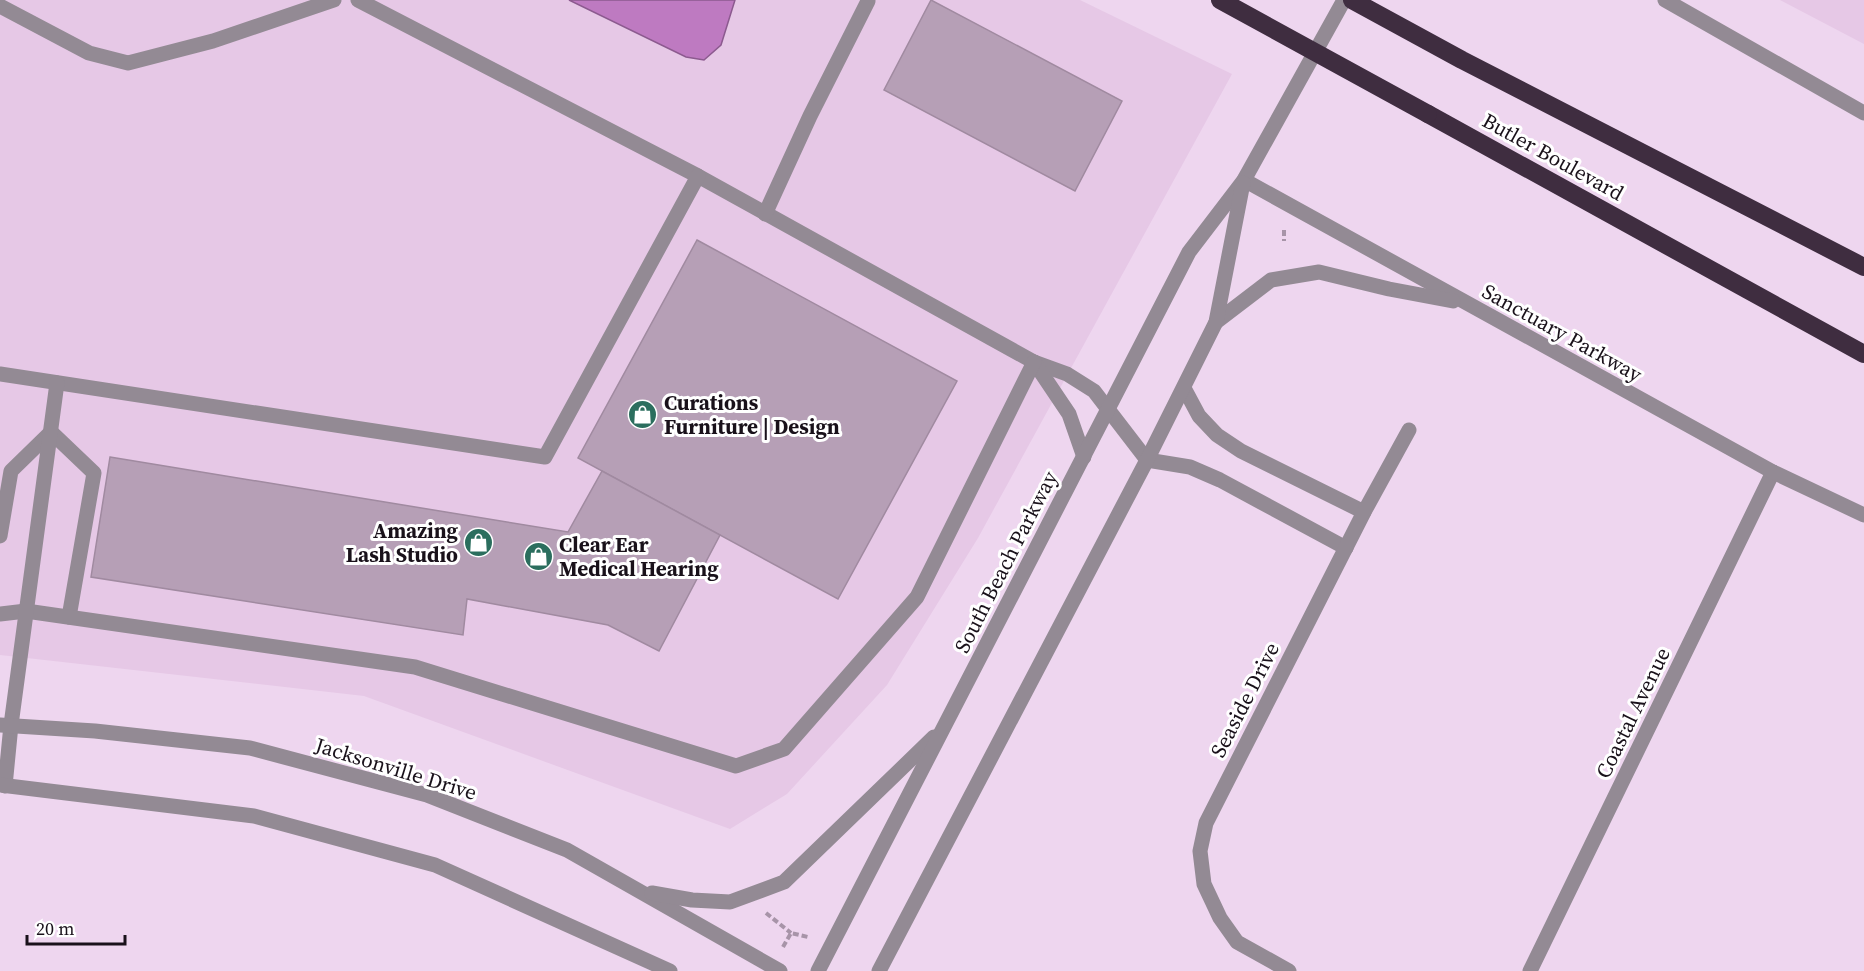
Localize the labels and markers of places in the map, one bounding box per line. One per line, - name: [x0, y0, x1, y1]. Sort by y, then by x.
- place label: Curations Furniture | Design: [664, 388, 840, 441]
- shop icon: Curations Furniture | Design: [627, 399, 659, 431]
- place label: Amazing Lash Studio: [346, 516, 459, 569]
- shop icon: Amazing Lash Studio: [463, 527, 495, 559]
- place label: Clear Ear Medical Hearing: [559, 530, 719, 583]
- shop icon: Clear Ear Medical Hearing: [522, 541, 554, 573]

